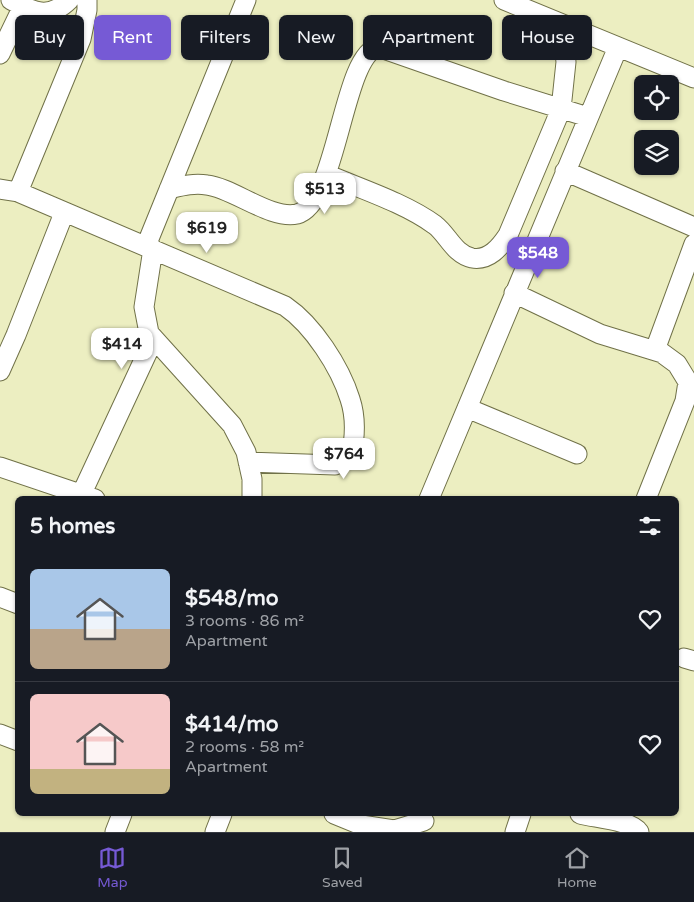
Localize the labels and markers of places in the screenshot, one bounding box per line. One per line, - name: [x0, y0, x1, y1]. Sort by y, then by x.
- pin: $513: [295, 172, 355, 215]
- pin: $619: [177, 212, 237, 254]
- pin: $548: [508, 236, 568, 279]
- pin: $414: [92, 328, 152, 370]
- pin: $764: [314, 438, 374, 480]

